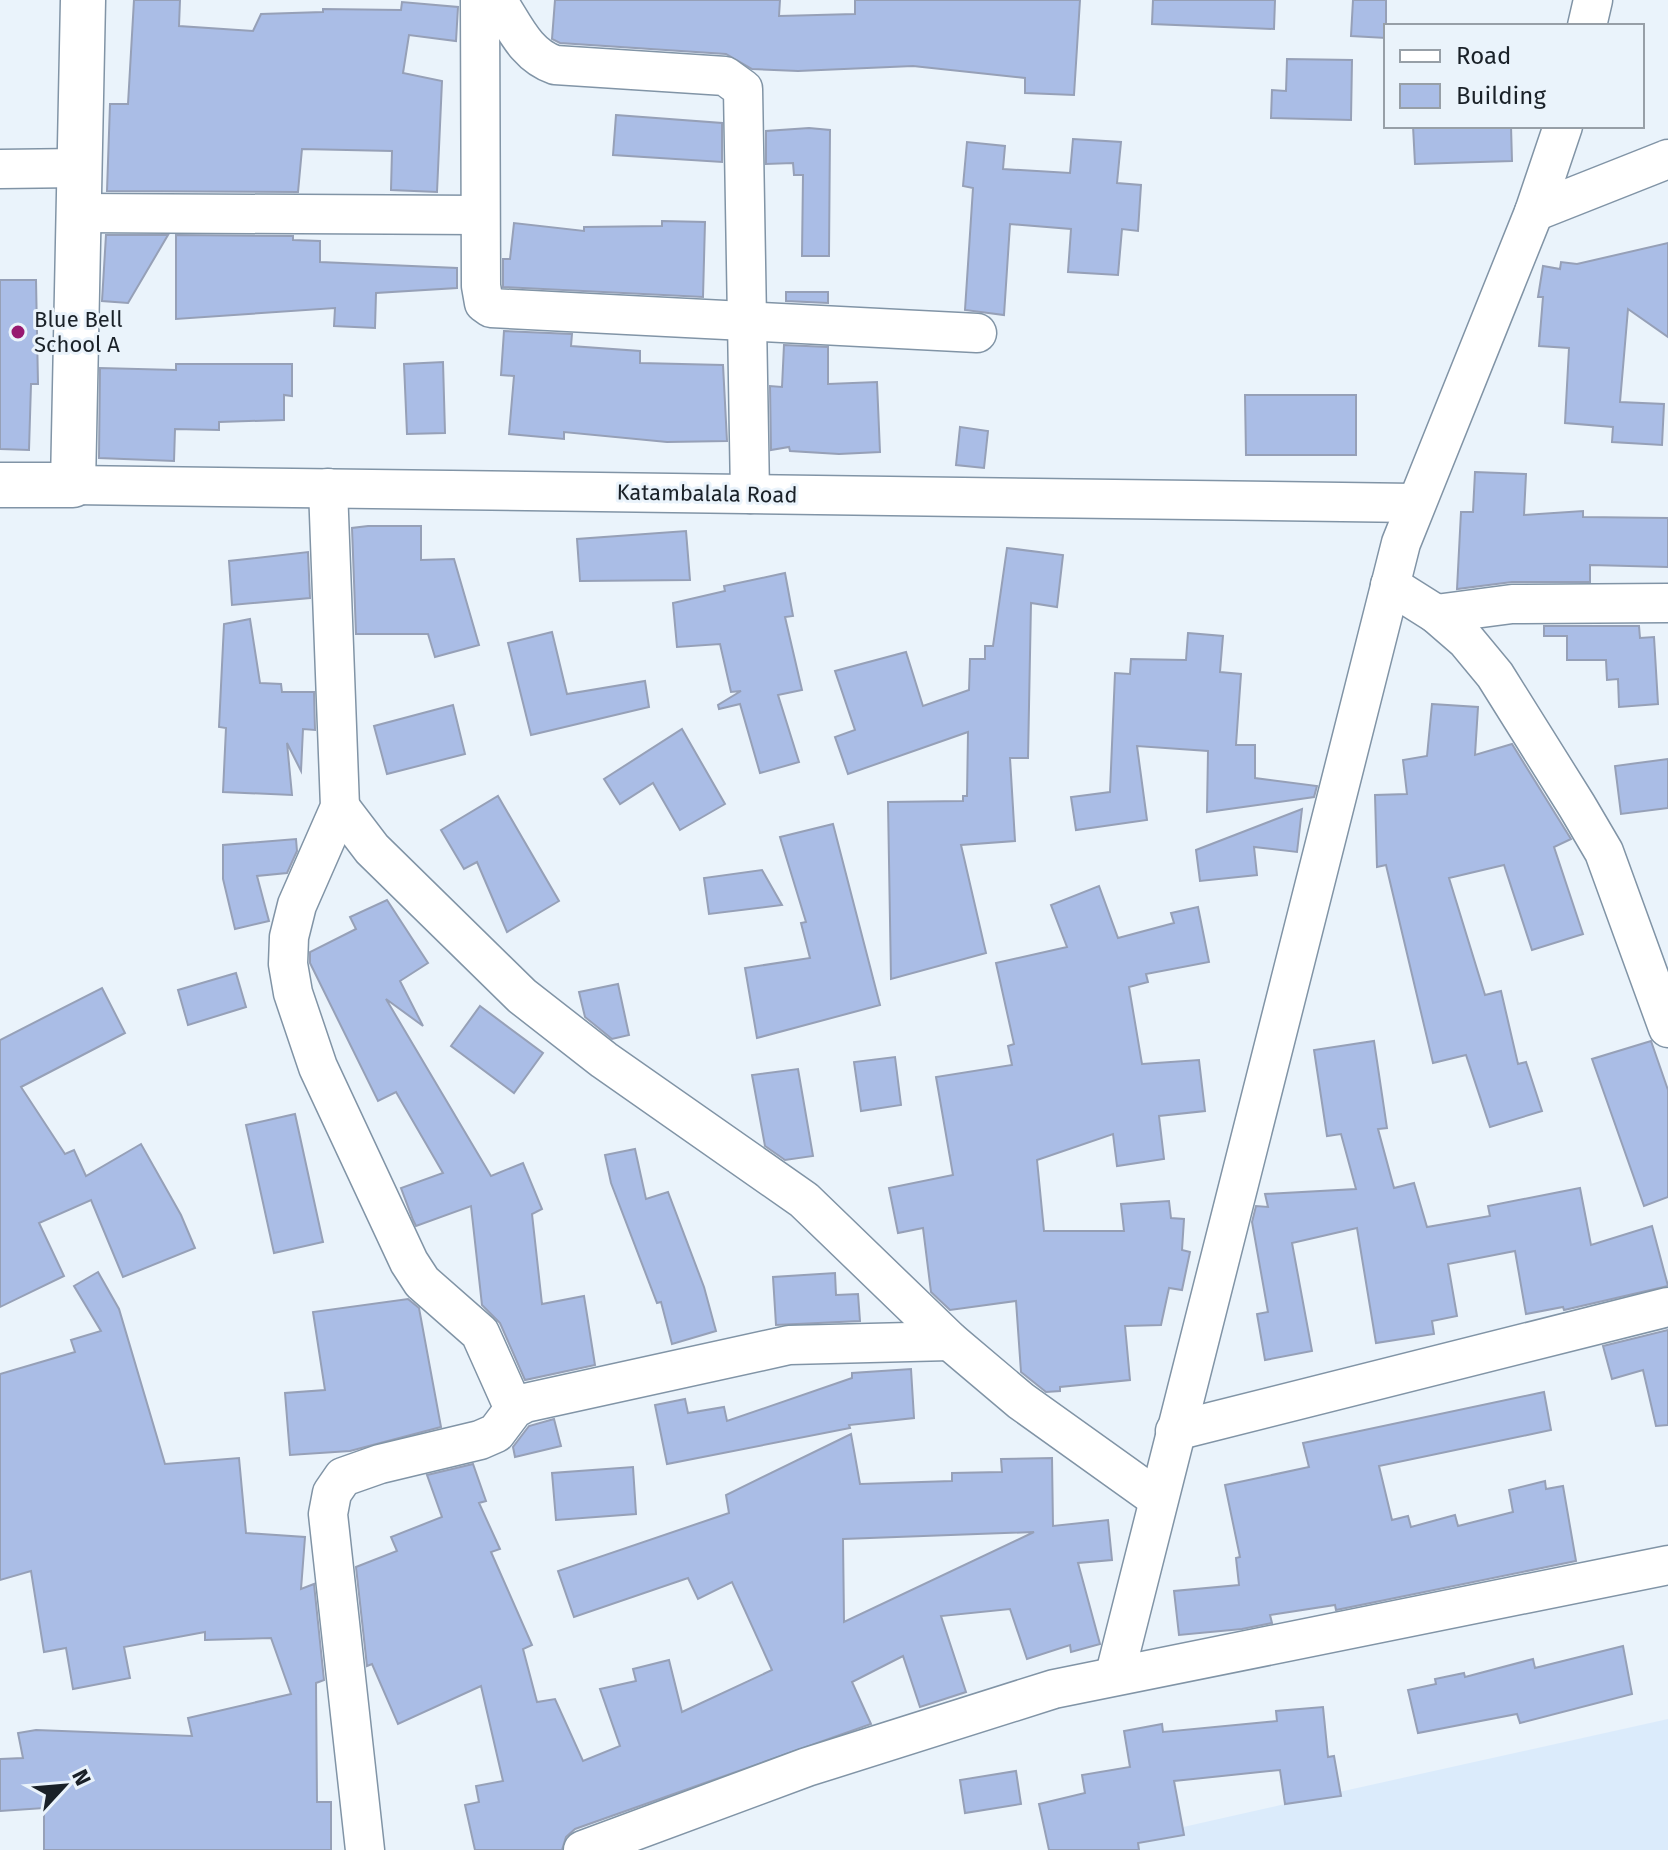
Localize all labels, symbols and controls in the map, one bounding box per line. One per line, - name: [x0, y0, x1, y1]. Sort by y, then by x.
- legend: [1384, 24, 1644, 128]
- text: Road: [1456, 42, 1511, 70]
- text: Building: [1456, 82, 1546, 110]
- place label: Blue Bell School A: [34, 306, 123, 358]
- marker: Blue Bell School A: [9, 323, 27, 341]
- street label: Katambalala Road: [616, 478, 798, 509]
- north arrow: [24, 1746, 104, 1826]
- text: N: [66, 1765, 97, 1790]

